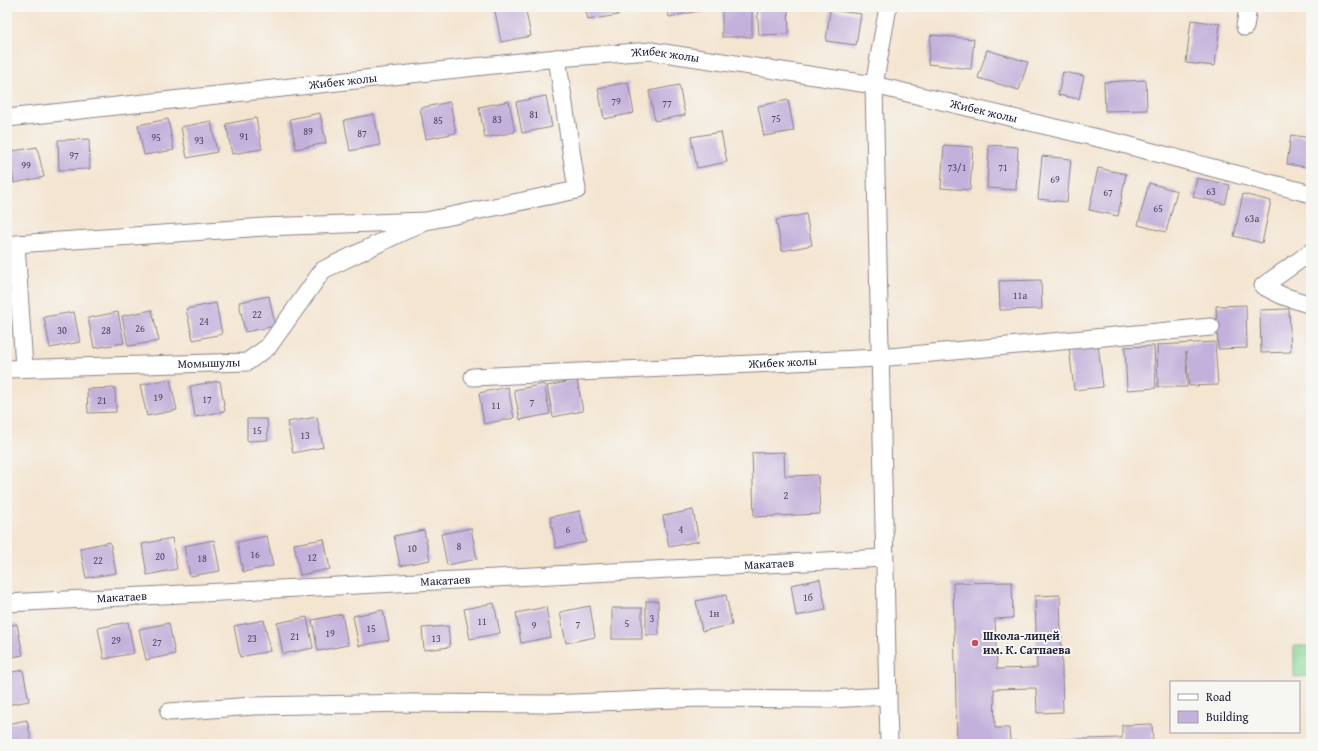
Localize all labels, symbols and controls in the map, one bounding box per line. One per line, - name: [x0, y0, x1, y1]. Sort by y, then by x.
- street label: Жибек жолы: [630, 42, 701, 66]
- street label: Жибек жолы: [307, 69, 378, 93]
- house number: 79: [611, 94, 621, 109]
- street label: Жибек жолы: [948, 94, 1020, 127]
- house number: 77: [662, 96, 672, 111]
- house number: 81: [529, 107, 539, 122]
- house number: 75: [771, 111, 781, 126]
- house number: 83: [492, 112, 502, 127]
- house number: 85: [433, 113, 443, 128]
- house number: 89: [303, 124, 313, 139]
- house number: 87: [357, 126, 367, 141]
- house number: 91: [239, 129, 249, 144]
- house number: 95: [151, 130, 161, 145]
- house number: 93: [194, 133, 204, 148]
- house number: 97: [69, 148, 79, 163]
- house number: 99: [21, 158, 31, 173]
- house number: 73/1: [947, 160, 967, 175]
- house number: 71: [998, 160, 1008, 175]
- house number: 69: [1050, 172, 1060, 187]
- house number: 63: [1206, 184, 1216, 199]
- house number: 67: [1103, 185, 1113, 200]
- house number: 65: [1153, 201, 1163, 216]
- house number: 63а: [1245, 211, 1259, 226]
- house number: 11а: [1013, 288, 1027, 303]
- house number: 22: [252, 307, 262, 322]
- house number: 24: [199, 314, 209, 329]
- house number: 26: [135, 321, 145, 336]
- house number: 30: [57, 323, 67, 338]
- house number: 28: [101, 323, 111, 338]
- street label: Жибек жолы: [747, 352, 818, 372]
- street label: Момышулы: [177, 353, 241, 372]
- house number: 19: [153, 390, 163, 405]
- house number: 17: [202, 392, 212, 407]
- house number: 21: [97, 393, 107, 408]
- house number: 7: [530, 395, 535, 410]
- house number: 11: [491, 398, 501, 413]
- house number: 15: [252, 423, 262, 438]
- house number: 13: [300, 428, 310, 443]
- house number: 2: [784, 488, 789, 503]
- house number: 6: [566, 522, 571, 537]
- house number: 4: [679, 522, 684, 537]
- house number: 8: [457, 539, 462, 554]
- house number: 10: [407, 541, 417, 556]
- house number: 16: [250, 547, 260, 562]
- house number: 20: [155, 549, 165, 564]
- house number: 12: [307, 550, 317, 565]
- house number: 18: [197, 551, 207, 566]
- house number: 22: [93, 553, 103, 568]
- street label: Макатаев: [743, 554, 795, 573]
- street label: Макатаев: [420, 570, 471, 590]
- street label: Макатаев: [96, 587, 147, 606]
- house number: 1б: [803, 590, 813, 605]
- house number: 1н: [709, 606, 720, 621]
- house number: 3: [650, 611, 655, 626]
- house number: 11: [477, 614, 487, 629]
- house number: 5: [625, 616, 630, 631]
- house number: 7: [576, 617, 581, 632]
- house number: 9: [532, 618, 537, 633]
- house number: 15: [366, 621, 376, 636]
- house number: 19: [325, 626, 335, 641]
- place label: Школа-лицей им. К. Сатпаева: [983, 627, 1071, 658]
- house number: 21: [290, 629, 300, 644]
- house number: 23: [247, 631, 257, 646]
- house number: 13: [431, 631, 441, 646]
- house number: 29: [111, 633, 121, 648]
- house number: 27: [152, 635, 162, 650]
- marker: Школа-лицей им. К. Сатпаева: [970, 638, 980, 648]
- legend: [1170, 681, 1300, 733]
- text: Road: [1206, 688, 1232, 705]
- text: Building: [1206, 708, 1249, 725]

